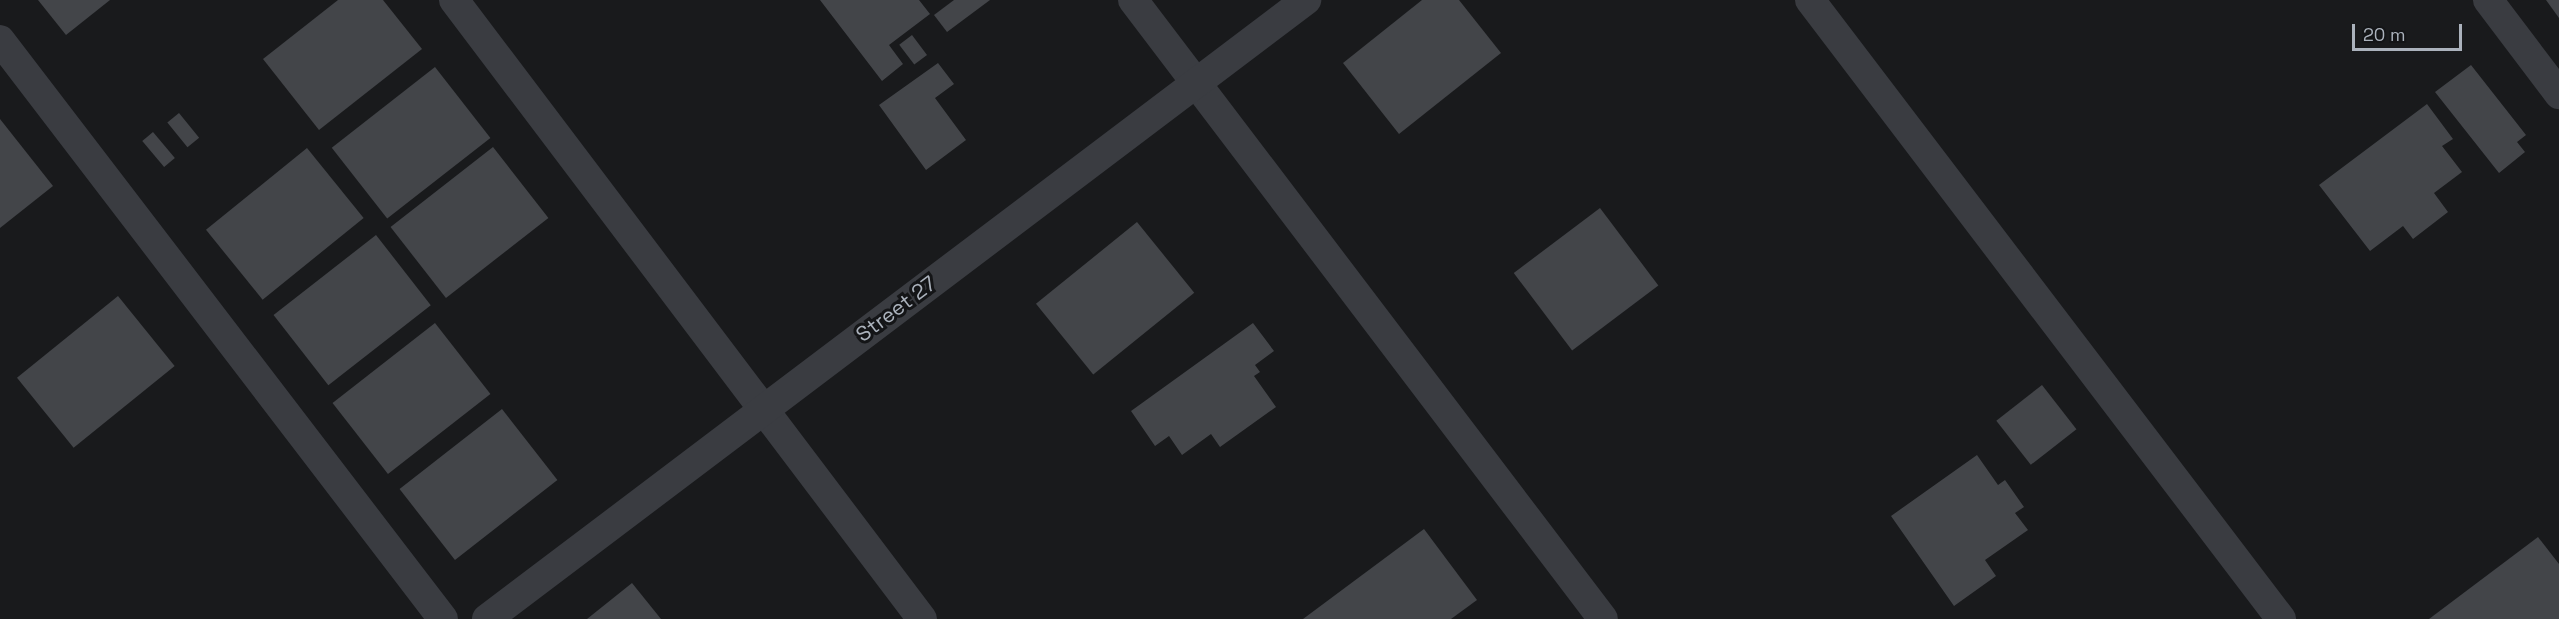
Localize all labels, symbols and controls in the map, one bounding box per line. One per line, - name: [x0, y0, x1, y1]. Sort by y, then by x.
- scale bar: [2355, 12, 2464, 50]
- text: 20 m: [2363, 23, 2406, 46]
- street label: Street 27: [851, 271, 941, 347]

